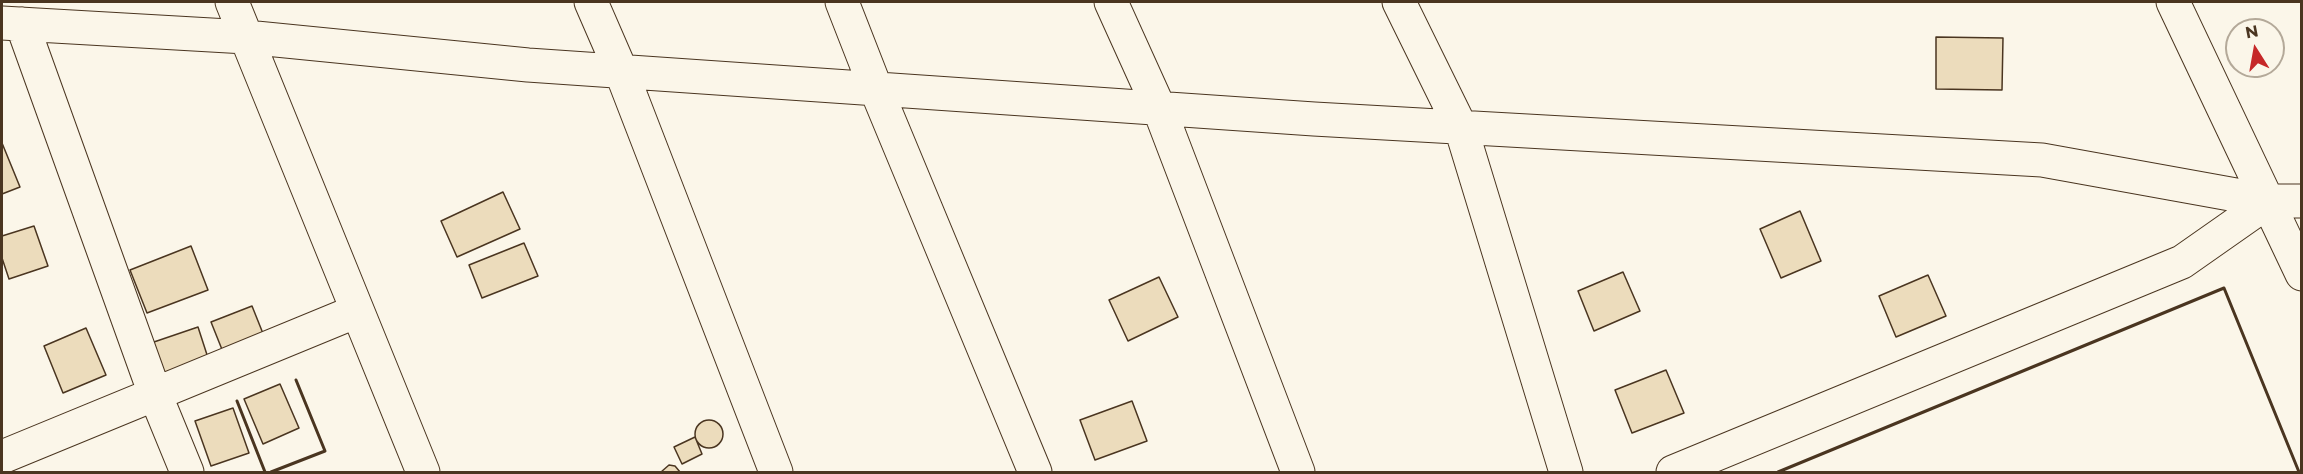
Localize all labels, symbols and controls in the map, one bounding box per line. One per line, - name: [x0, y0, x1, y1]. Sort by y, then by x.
- north arrow: [2225, 18, 2285, 78]
- text: N: [2244, 21, 2260, 42]

